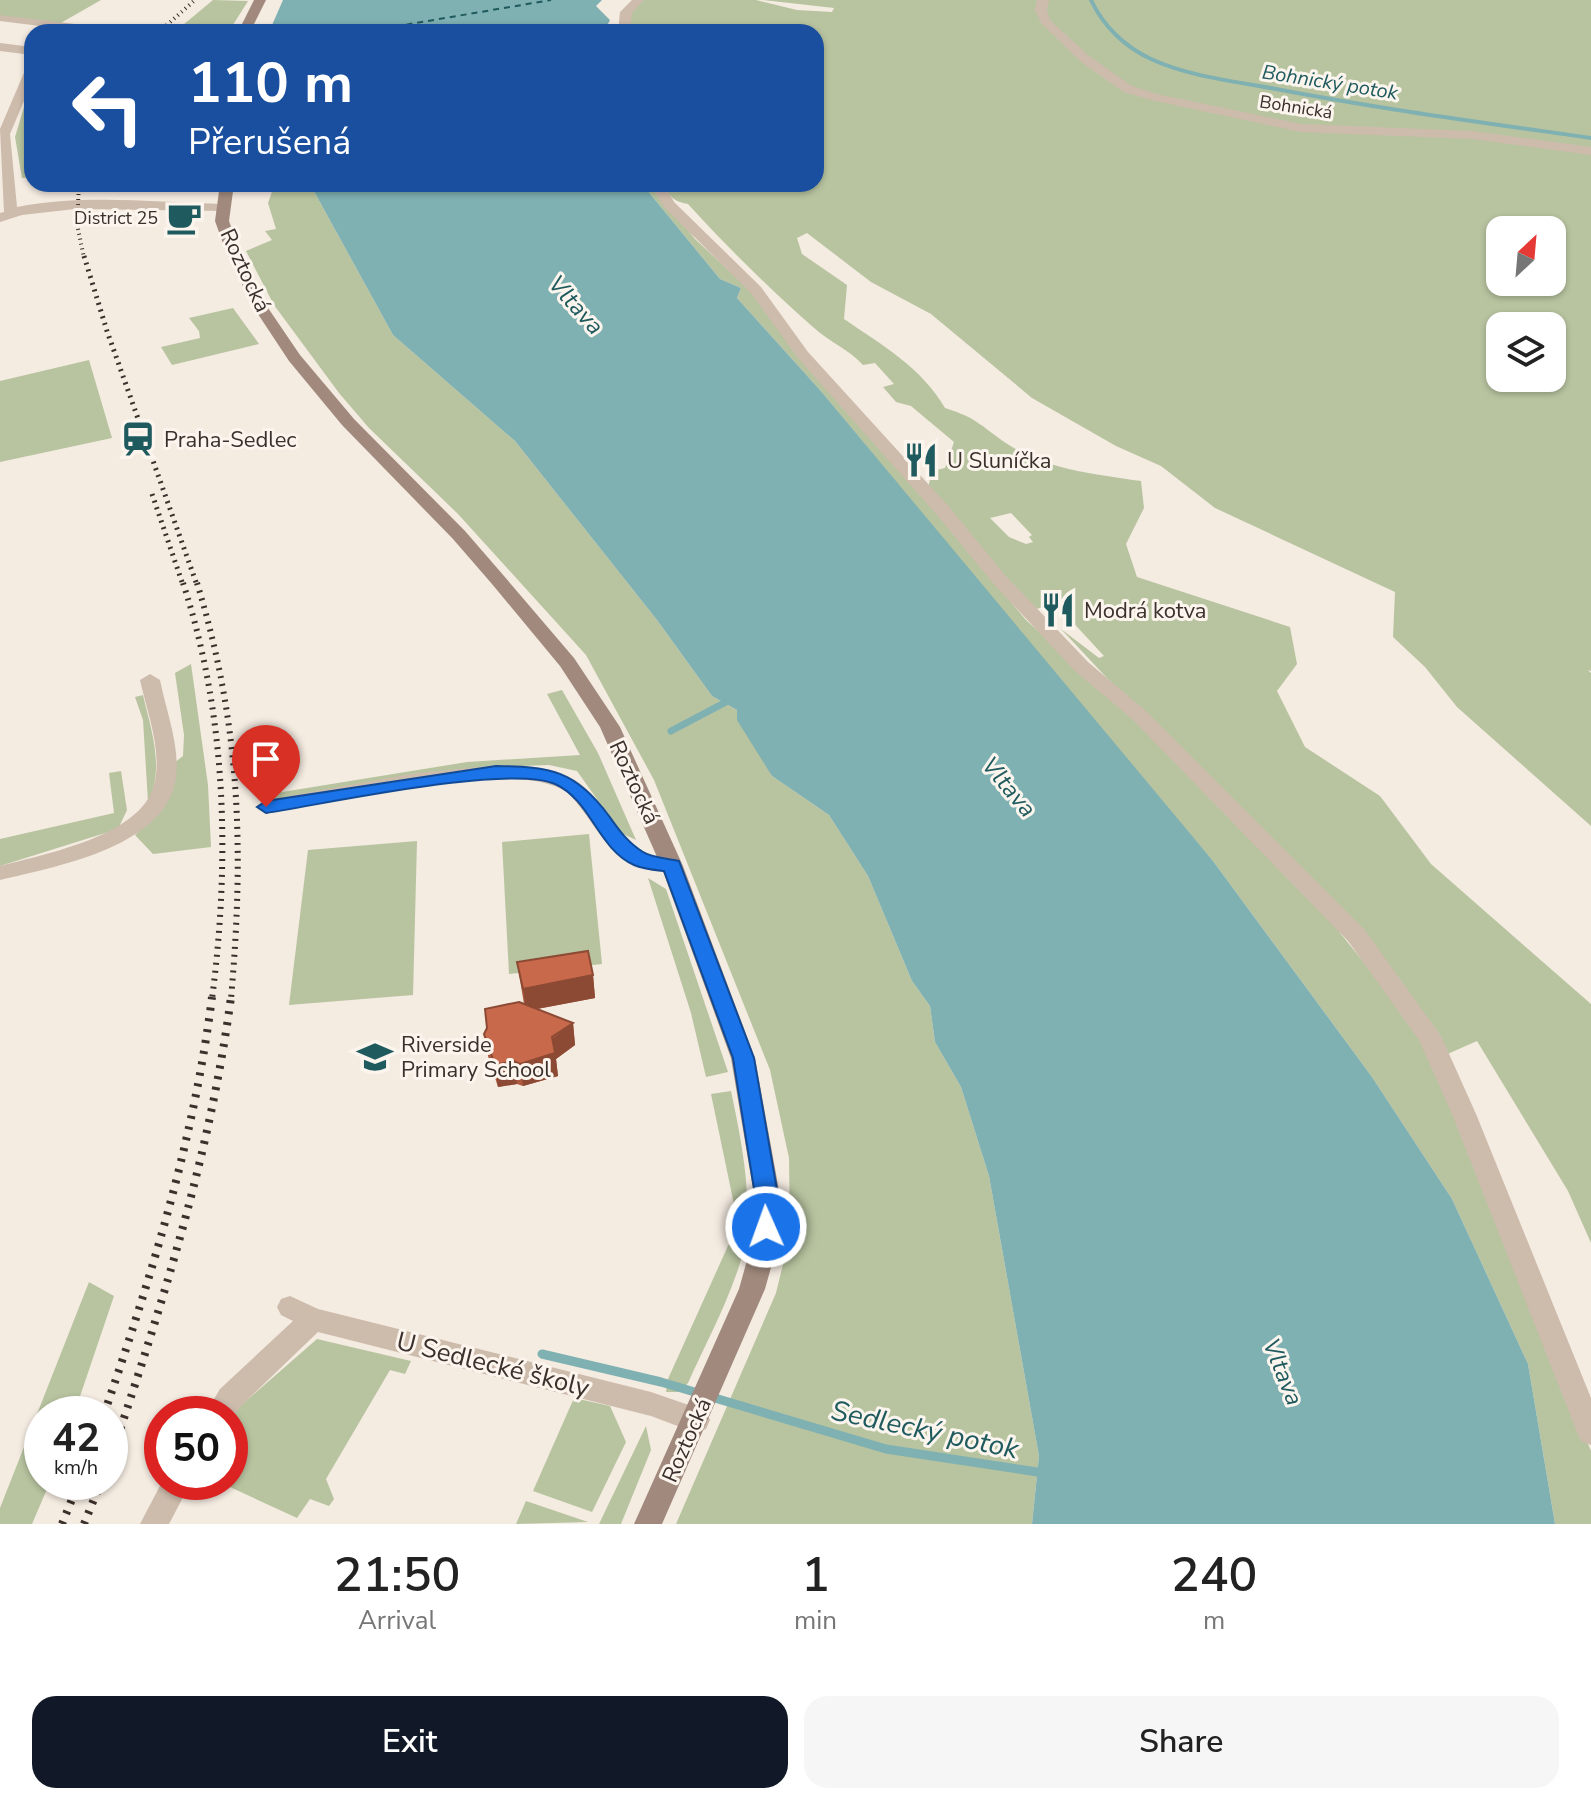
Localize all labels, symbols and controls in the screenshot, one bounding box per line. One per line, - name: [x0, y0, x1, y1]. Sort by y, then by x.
- text: 110 m: [188, 45, 353, 122]
- icon: left: [56, 56, 160, 160]
- water label: Bohnický potok: [1260, 58, 1401, 107]
- street label: Bohnická: [1258, 89, 1334, 125]
- text: Přerušená: [188, 118, 351, 167]
- cafe icon: District 25: [165, 199, 203, 237]
- place label: District 25: [74, 206, 158, 230]
- north arrow: [1486, 216, 1566, 296]
- map controls: [1486, 216, 1566, 392]
- street label: Roztocká: [213, 224, 278, 317]
- water label: Vltava: [541, 269, 611, 341]
- button: layers: [1486, 312, 1566, 392]
- station icon: Praha-Sedlec: [119, 420, 157, 458]
- place label: Praha-Sedlec: [164, 425, 297, 455]
- restaurant icon: U Sluníčka: [902, 441, 940, 479]
- place label: U Sluníčka: [947, 446, 1051, 476]
- restaurant icon: Modrá kotva: [1039, 591, 1077, 629]
- place label: Modrá kotva: [1084, 596, 1206, 626]
- pin: [232, 725, 300, 807]
- street label: Roztocká: [602, 736, 667, 829]
- icon: arrive: [244, 737, 288, 781]
- water label: Vltava: [974, 750, 1044, 824]
- place label: Riverside Primary School: [401, 1030, 551, 1085]
- school or university icon: Riverside Primary School: [356, 1038, 394, 1076]
- position arrow: [724, 1185, 808, 1269]
- street label: U Sedlecké školy: [393, 1324, 594, 1406]
- water label: Vltava: [1255, 1334, 1311, 1410]
- water label: Sedlecký potok: [828, 1392, 1023, 1469]
- street label: Roztocká: [655, 1394, 719, 1487]
- speed limit sign: 50: [144, 1396, 248, 1500]
- text: 42: [52, 1411, 100, 1465]
- text: km/h: [54, 1454, 98, 1481]
- text: 21:50: [334, 1542, 460, 1608]
- text: 1: [801, 1542, 830, 1608]
- text: 240: [1171, 1542, 1257, 1608]
- text: Arrival: [358, 1603, 436, 1638]
- text: min: [794, 1603, 837, 1638]
- text: m: [1203, 1603, 1225, 1638]
- button: Exit: [32, 1696, 788, 1788]
- button: Share: [804, 1696, 1559, 1788]

